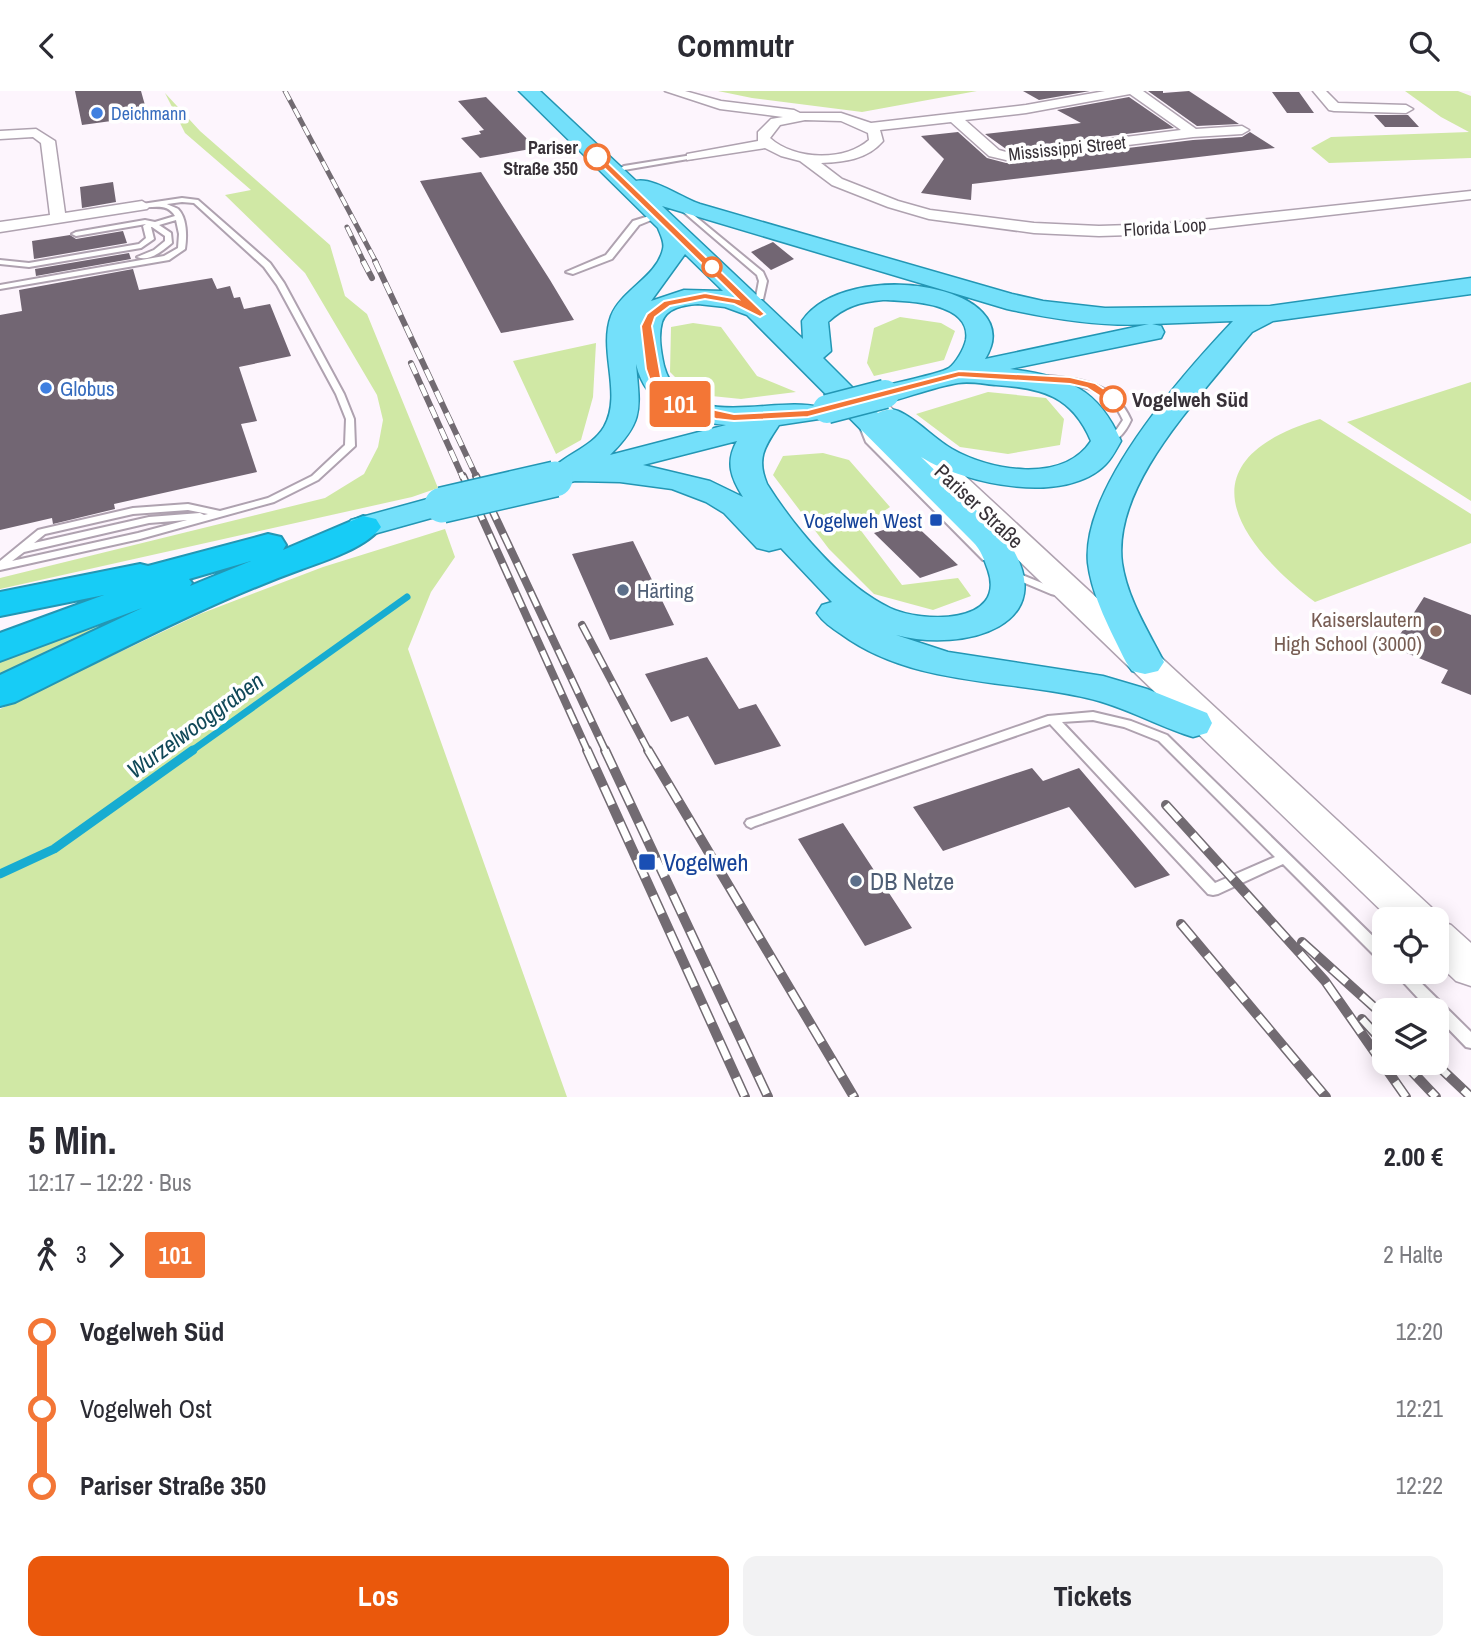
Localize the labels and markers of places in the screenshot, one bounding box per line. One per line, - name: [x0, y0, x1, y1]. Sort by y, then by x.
- place label: Deichmann: [111, 101, 186, 126]
- marker: Deichmann: [89, 105, 105, 121]
- place label: Pariser Straße 350: [503, 135, 578, 181]
- marker: Pariser Straße 350: [584, 144, 610, 170]
- unlabelled marker: [702, 257, 722, 277]
- place label: Globus: [60, 374, 115, 403]
- marker: Globus: [38, 380, 54, 396]
- place label: Vogelweh Süd: [1132, 385, 1248, 414]
- marker: Vogelweh Süd: [1100, 386, 1126, 412]
- place label: Vogelweh West: [804, 506, 922, 535]
- marker: Vogelweh West: [928, 512, 944, 528]
- place label: Härting: [637, 576, 694, 605]
- marker: Härting: [615, 582, 631, 598]
- place label: Kaiserslautern High School (3000): [1274, 605, 1422, 658]
- marker: Kaiserslautern High School (3000): [1428, 623, 1444, 639]
- place label: Vogelweh: [663, 846, 748, 878]
- marker: Vogelweh: [637, 852, 657, 872]
- place label: DB Netze: [870, 865, 954, 897]
- marker: DB Netze: [848, 873, 864, 889]

